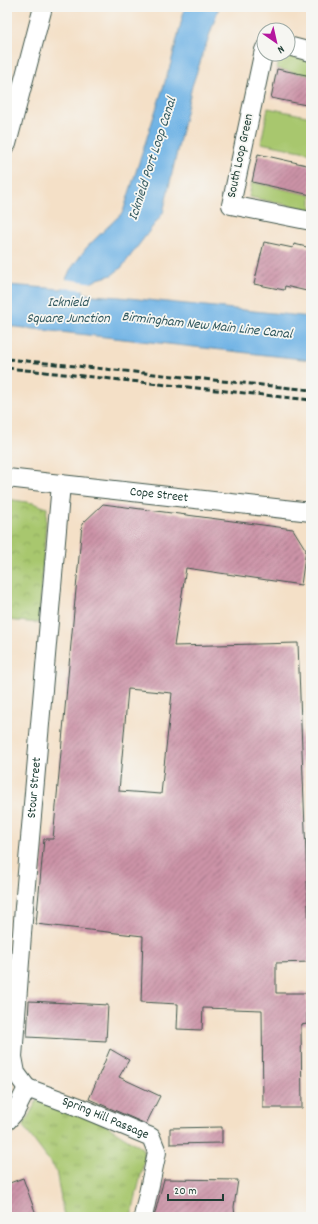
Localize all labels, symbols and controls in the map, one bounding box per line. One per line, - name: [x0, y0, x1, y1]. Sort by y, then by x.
- north arrow: [256, 22, 296, 62]
- text: N: [273, 40, 287, 57]
- water label: Icknield Port Loop Canal: [124, 94, 183, 223]
- street label: South Loop Green: [223, 112, 259, 200]
- water label: Icknield Square Junction: [26, 293, 110, 329]
- water label: Birmingham New Main Line Canal: [121, 307, 295, 345]
- street label: Cope Street: [129, 482, 189, 508]
- street label: Stour Street: [22, 756, 47, 819]
- street label: Spring Hill Passage: [59, 1092, 152, 1145]
- scale bar: [168, 1176, 223, 1202]
- text: 20 m: [174, 1183, 197, 1200]

